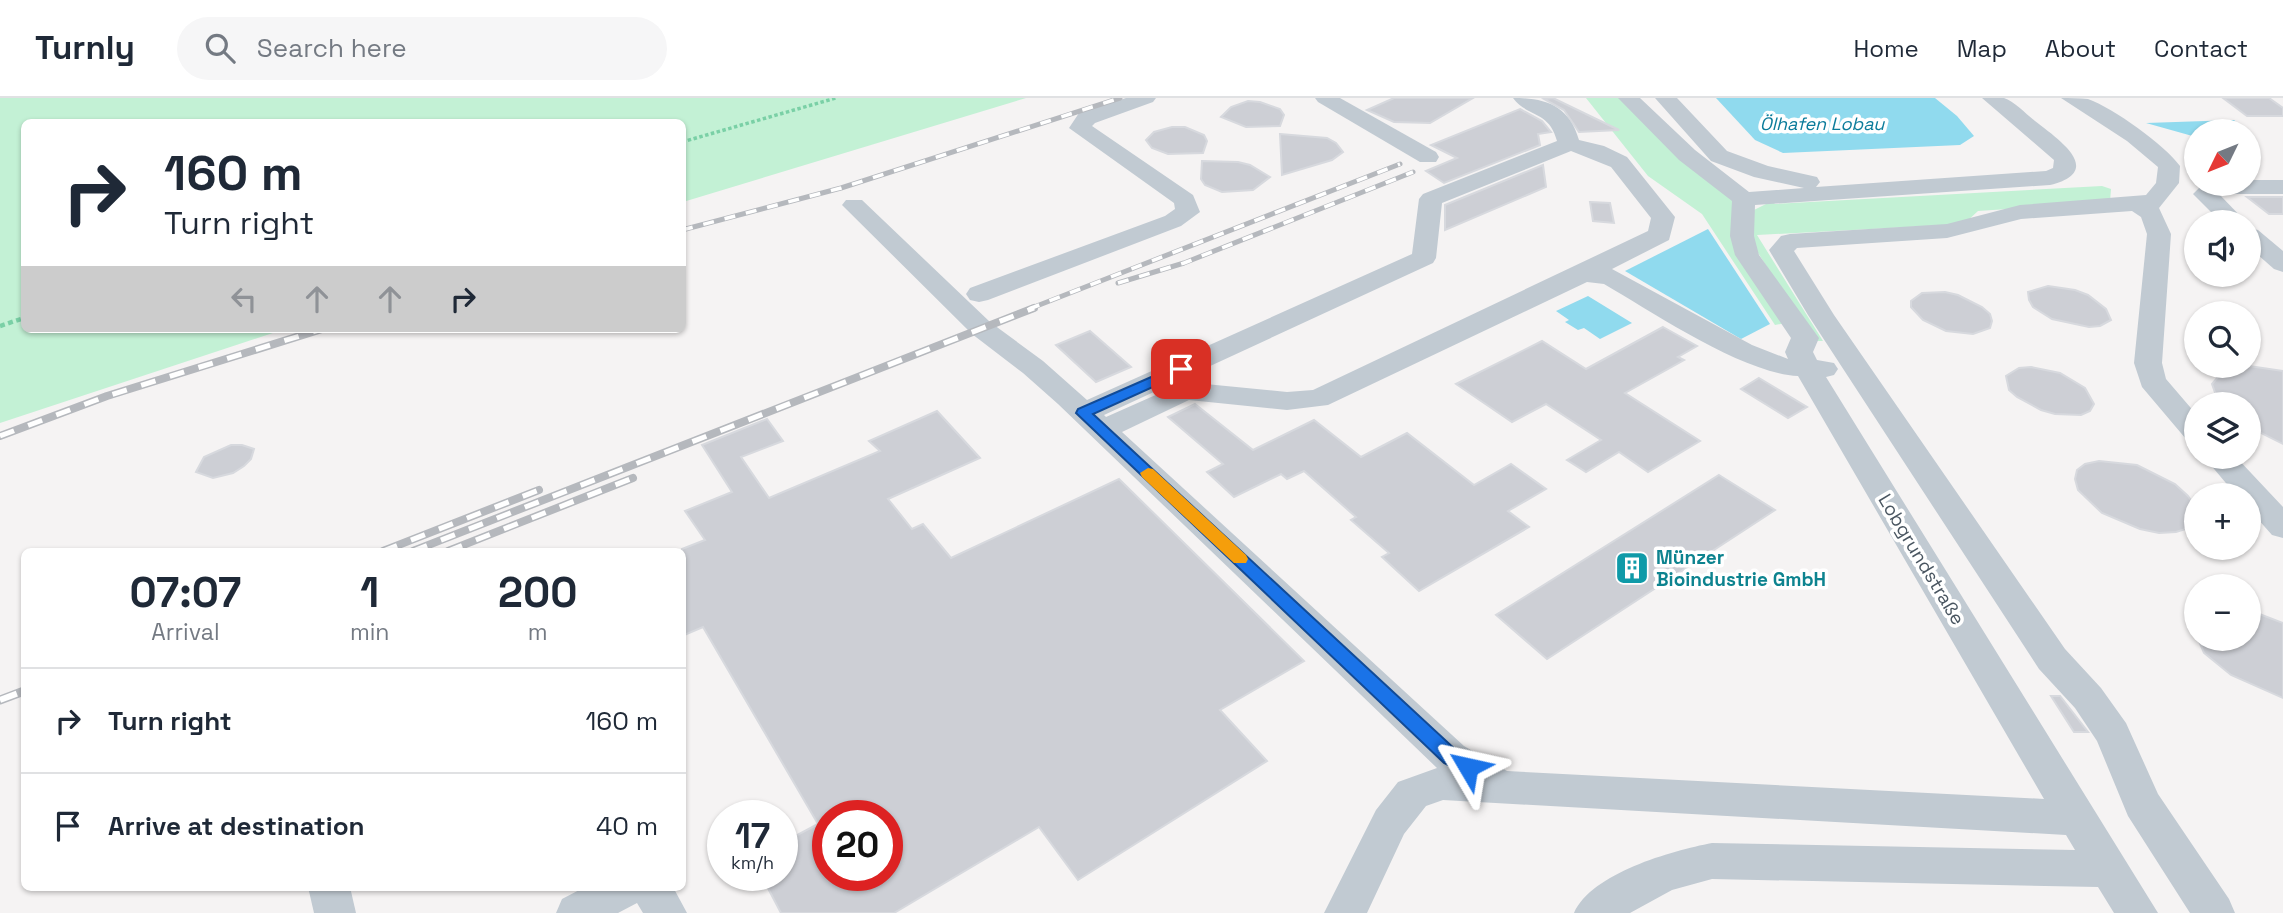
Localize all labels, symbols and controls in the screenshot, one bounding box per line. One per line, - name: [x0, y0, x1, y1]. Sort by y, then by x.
- search box: [177, 17, 667, 80]
- text: Turnly: [35, 27, 135, 69]
- icon: search: [201, 29, 239, 67]
- text: Search here: [257, 31, 407, 65]
- text: Home: [1853, 33, 1919, 64]
- text: Map: [1957, 33, 2007, 64]
- text: About: [2045, 33, 2116, 64]
- text: Contact: [2154, 33, 2248, 64]
- water label: Ölhafen Lobau: [1760, 112, 1885, 135]
- north arrow: [2184, 119, 2261, 196]
- map controls: [2184, 119, 2261, 651]
- text: 160 m: [164, 142, 302, 204]
- icon: right: [49, 147, 140, 238]
- text: Turn right: [164, 203, 314, 243]
- button: sound: [2184, 210, 2261, 287]
- icon: left: [225, 280, 263, 318]
- icon: ahead: [298, 280, 336, 318]
- icon: ahead: [371, 280, 409, 318]
- icon: right: [444, 280, 482, 318]
- button: search: [2184, 301, 2261, 378]
- pin: [1151, 339, 1211, 399]
- icon: arrive: [1162, 350, 1200, 388]
- button: layers: [2184, 392, 2261, 469]
- button: +: [2184, 483, 2261, 560]
- street label: Lobgrundstraße: [1873, 489, 1971, 629]
- place label: Münzer Bioindustrie GmbH: [1656, 545, 1826, 592]
- building icon: Münzer Bioindustrie GmbH: [1613, 549, 1651, 587]
- text: 07:07: [130, 566, 241, 619]
- text: 1: [360, 566, 379, 619]
- text: 200: [498, 566, 577, 619]
- button: −: [2184, 574, 2261, 651]
- text: Arrival: [151, 617, 220, 647]
- text: min: [350, 617, 389, 647]
- text: m: [528, 617, 548, 647]
- icon: right: [49, 702, 87, 740]
- text: Turn right: [108, 704, 232, 738]
- text: 160 m: [586, 704, 658, 738]
- position arrow: [1431, 730, 1505, 804]
- speed limit sign: 20: [812, 800, 903, 891]
- icon: arrive: [49, 807, 87, 845]
- text: Arrive at destination: [108, 809, 365, 843]
- text: 40 m: [596, 809, 658, 843]
- text: 17: [735, 814, 770, 858]
- text: km/h: [731, 851, 774, 874]

